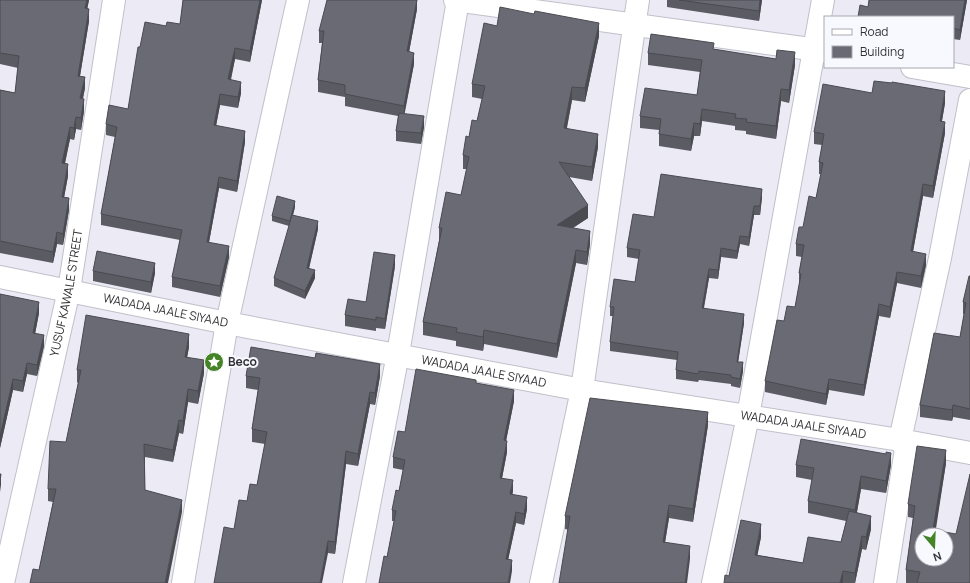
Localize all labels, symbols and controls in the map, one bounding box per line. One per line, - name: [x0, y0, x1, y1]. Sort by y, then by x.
- legend: [824, 16, 954, 68]
- text: Road: [860, 23, 888, 40]
- text: Building: [860, 43, 904, 60]
- street label: YUSUF KAWALE STREET: [45, 227, 86, 358]
- street label: WADADA JAALE SIYAAD: [102, 289, 230, 331]
- place icon: Beco: [203, 351, 225, 373]
- street label: WADADA JAALE SIYAAD: [420, 351, 548, 391]
- place label: Beco: [228, 353, 257, 370]
- street label: WADADA JAALE SIYAAD: [739, 406, 868, 443]
- north arrow: [914, 527, 954, 567]
- text: N: [931, 549, 944, 565]

